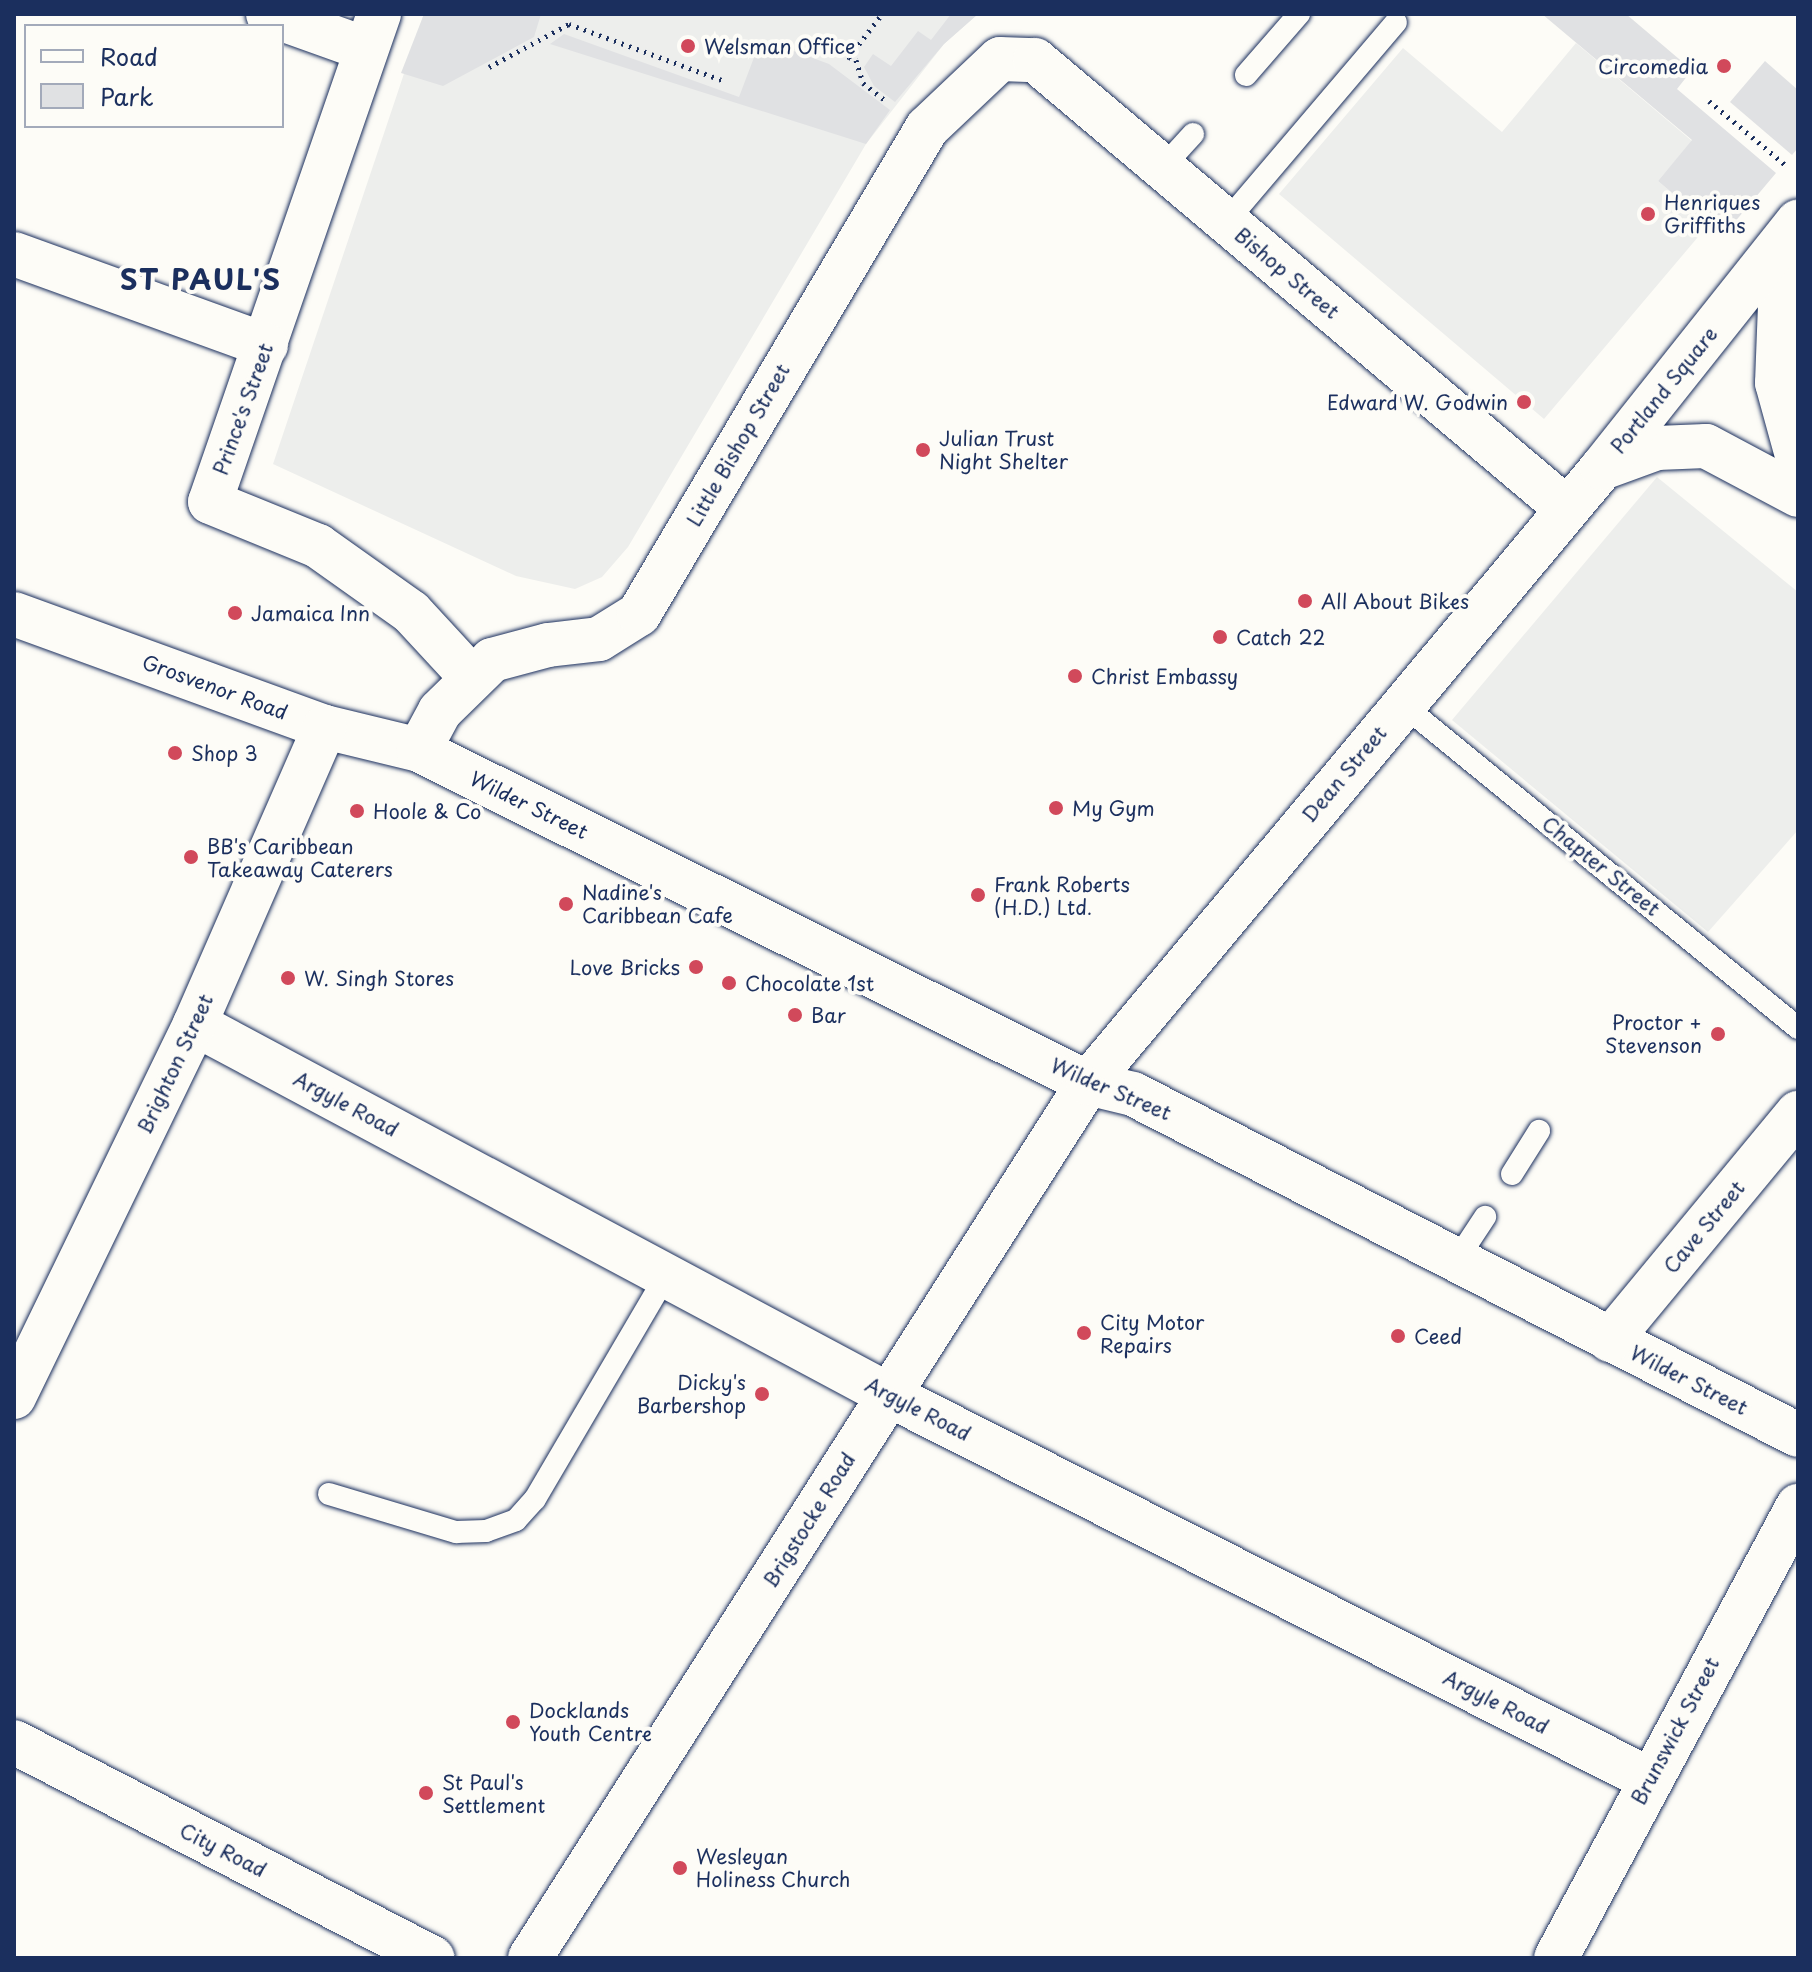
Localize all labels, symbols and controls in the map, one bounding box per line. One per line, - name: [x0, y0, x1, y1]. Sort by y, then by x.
- legend: [24, 24, 284, 128]
- place label: Welsman Office: [704, 34, 857, 58]
- marker: Welsman Office: [679, 37, 697, 55]
- text: Road: [100, 38, 158, 74]
- place label: Circomedia: [1598, 54, 1708, 78]
- marker: Circomedia: [1715, 57, 1733, 75]
- text: Park: [100, 78, 154, 114]
- place label: Henriques Griffiths: [1664, 190, 1760, 237]
- marker: Henriques Griffiths: [1639, 205, 1657, 223]
- street label: Bishop Street: [1230, 222, 1344, 324]
- district label: ST PAUL'S: [120, 262, 282, 296]
- street label: Portland Square: [1606, 322, 1722, 458]
- street label: Prince's Street: [208, 340, 278, 478]
- street label: Little Bishop Street: [681, 359, 795, 531]
- place label: Edward W. Godwin: [1324, 390, 1508, 414]
- marker: Edward W. Godwin: [1515, 393, 1533, 411]
- place label: Julian Trust Night Shelter: [939, 426, 1068, 473]
- marker: Julian Trust Night Shelter: [914, 441, 932, 459]
- place label: All About Bikes: [1321, 589, 1471, 613]
- marker: All About Bikes: [1296, 592, 1314, 610]
- place label: Jamaica Inn: [251, 601, 371, 625]
- marker: Jamaica Inn: [226, 604, 244, 622]
- place label: Catch 22: [1236, 625, 1326, 649]
- marker: Catch 22: [1211, 628, 1229, 646]
- street label: Grosvenor Road: [139, 649, 291, 725]
- place label: Christ Embassy: [1091, 664, 1239, 688]
- marker: Christ Embassy: [1066, 667, 1084, 685]
- street label: Dean Street: [1297, 721, 1391, 827]
- place label: Shop 3: [191, 741, 259, 765]
- marker: Shop 3: [166, 744, 184, 762]
- street label: Wilder Street: [466, 766, 592, 844]
- place label: My Gym: [1072, 796, 1155, 820]
- place label: Hoole & Co: [373, 799, 482, 823]
- marker: My Gym: [1047, 799, 1065, 817]
- marker: Hoole & Co: [348, 802, 366, 820]
- street label: Chapter Street: [1537, 811, 1665, 921]
- place label: BB's Caribbean Takeaway Caterers: [207, 834, 394, 881]
- marker: BB's Caribbean Takeaway Caterers: [182, 848, 200, 866]
- place label: Frank Roberts (H.D.) Ltd.: [994, 872, 1130, 919]
- place label: Nadine's Caribbean Cafe: [582, 880, 733, 927]
- marker: Frank Roberts (H.D.) Ltd.: [969, 886, 987, 904]
- marker: Nadine's Caribbean Cafe: [557, 895, 575, 913]
- place label: Love Bricks: [570, 955, 680, 979]
- marker: Love Bricks: [687, 958, 705, 976]
- place label: W. Singh Stores: [304, 966, 456, 990]
- marker: W. Singh Stores: [279, 969, 297, 987]
- place label: Chocolate 1st: [745, 971, 874, 995]
- marker: Chocolate 1st: [720, 974, 738, 992]
- street label: Brighton Street: [132, 991, 218, 1137]
- place label: Bar: [811, 1003, 846, 1027]
- marker: Bar: [786, 1006, 804, 1024]
- place label: Proctor + Stevenson: [1605, 1010, 1702, 1057]
- marker: Proctor + Stevenson: [1709, 1025, 1727, 1043]
- street label: Wilder Street: [1047, 1053, 1175, 1125]
- street label: Argyle Road: [289, 1066, 403, 1142]
- street label: Cave Street: [1658, 1176, 1750, 1278]
- place label: City Motor Repairs: [1100, 1310, 1205, 1357]
- marker: City Motor Repairs: [1075, 1324, 1093, 1342]
- place label: Ceed: [1414, 1324, 1462, 1348]
- marker: Ceed: [1389, 1327, 1407, 1345]
- street label: Wilder Street: [1626, 1340, 1752, 1420]
- place label: Dicky's Barbershop: [636, 1370, 746, 1417]
- street label: Argyle Road: [860, 1372, 976, 1446]
- marker: Dicky's Barbershop: [753, 1385, 771, 1403]
- street label: Brigstocke Road: [758, 1448, 860, 1592]
- street label: Brunswick Street: [1626, 1653, 1724, 1809]
- street label: Argyle Road: [1438, 1665, 1554, 1739]
- place label: Docklands Youth Centre: [529, 1698, 654, 1745]
- marker: Docklands Youth Centre: [504, 1713, 522, 1731]
- place label: St Paul's Settlement: [442, 1770, 545, 1817]
- marker: St Paul's Settlement: [417, 1784, 435, 1802]
- street label: City Road: [175, 1818, 271, 1882]
- place label: Wesleyan Holiness Church: [696, 1844, 850, 1891]
- marker: Wesleyan Holiness Church: [671, 1859, 689, 1877]

